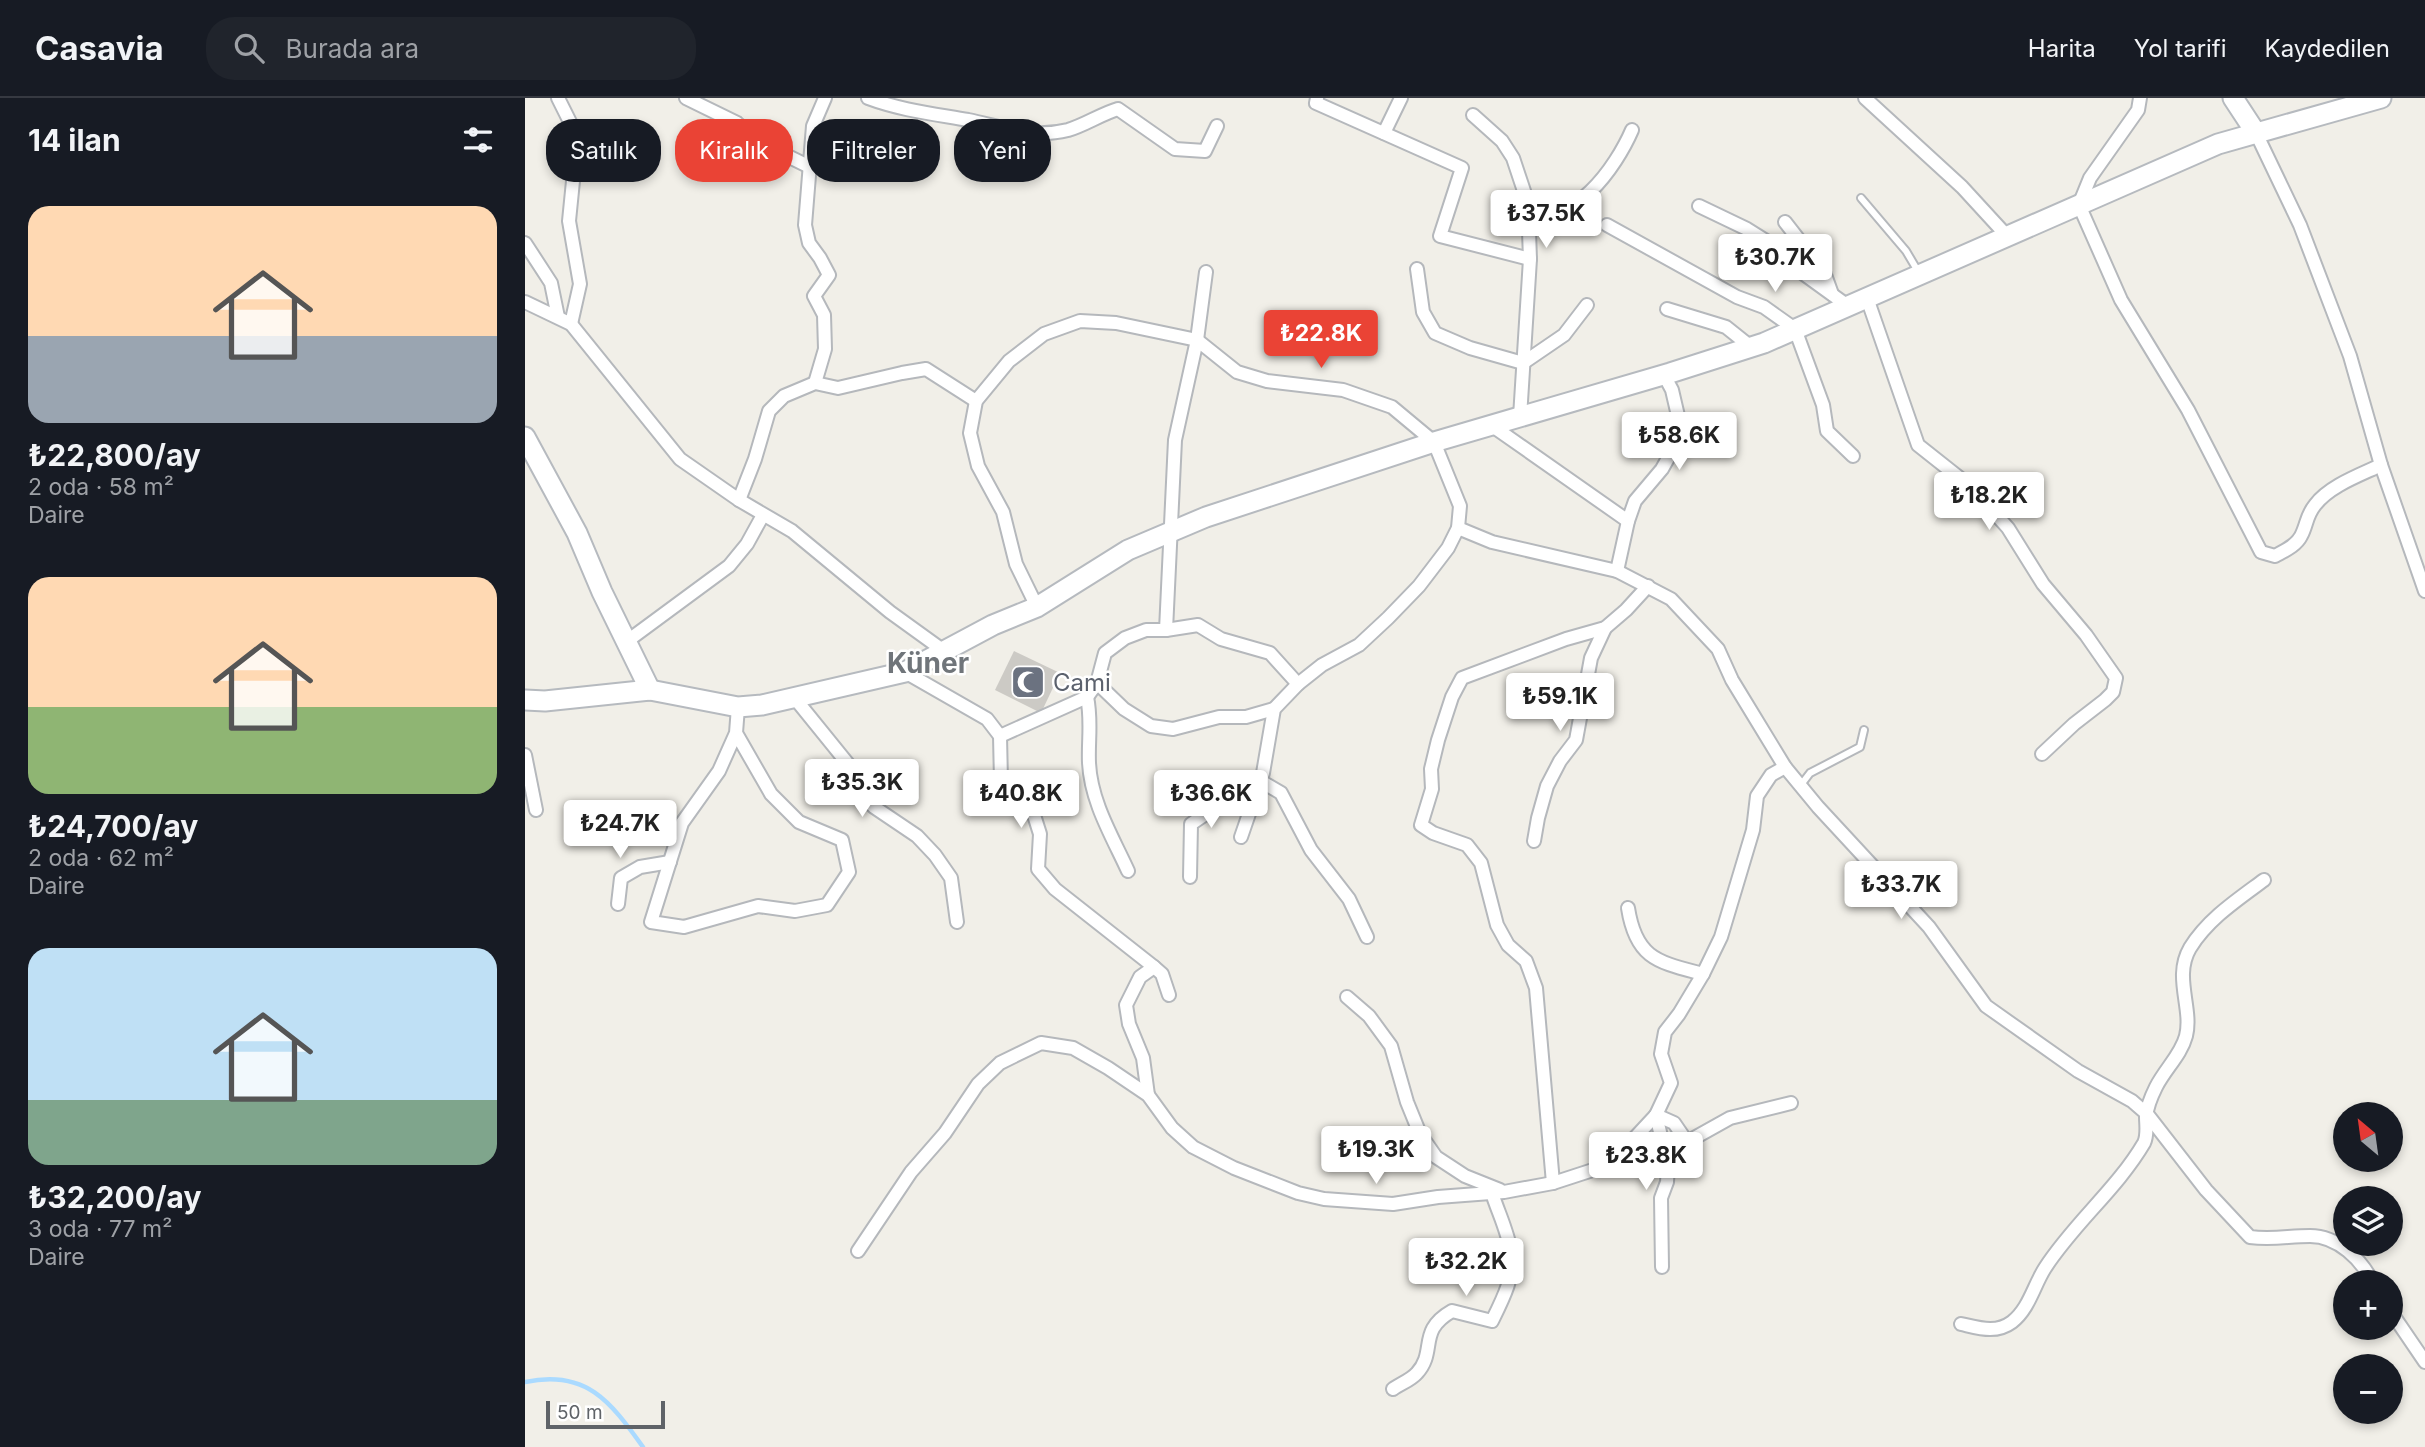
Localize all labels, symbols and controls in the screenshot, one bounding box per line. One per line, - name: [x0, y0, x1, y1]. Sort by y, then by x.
- search box: [206, 17, 696, 80]
- text: Casavia: [35, 28, 164, 68]
- icon: search: [230, 29, 268, 67]
- text: Burada ara: [286, 33, 419, 64]
- text: Harita: [2028, 34, 2096, 63]
- text: Yol tarifi: [2134, 34, 2227, 63]
- text: Kaydedilen: [2265, 34, 2390, 63]
- chip: Satılık: [546, 119, 661, 182]
- chip: Kiralık: [675, 119, 793, 182]
- chip: Filtreler: [807, 119, 940, 182]
- chip: Yeni: [954, 119, 1051, 182]
- icon: filters: [459, 121, 497, 159]
- text: 14 ilan: [28, 122, 121, 158]
- pin: ₺37.5K: [1489, 190, 1603, 250]
- text: ₺37.5K: [1507, 199, 1585, 227]
- pin: ₺30.7K: [1718, 234, 1832, 294]
- text: ₺30.7K: [1734, 243, 1816, 271]
- icon: home: [200, 252, 326, 378]
- pin: ₺22.8K: [1264, 310, 1378, 370]
- text: ₺22.8K: [1280, 319, 1362, 347]
- pin: ₺58.6K: [1622, 412, 1736, 472]
- text: ₺58.6K: [1638, 421, 1720, 449]
- text: ₺22,800/ay: [28, 437, 201, 473]
- pin: ₺18.2K: [1932, 472, 2046, 532]
- text: 2 oda · 58 m²: [28, 473, 174, 501]
- text: ₺18.2K: [1950, 481, 2028, 509]
- text: Daire: [28, 501, 85, 529]
- icon: home: [200, 623, 326, 749]
- district label: Küner: [887, 646, 969, 680]
- mosque icon: Cami: [1009, 663, 1047, 701]
- place label: Cami: [1053, 668, 1111, 697]
- pin: ₺59.1K: [1503, 674, 1617, 733]
- text: ₺59.1K: [1522, 682, 1598, 710]
- pin: ₺35.3K: [805, 760, 919, 819]
- text: ₺35.3K: [821, 768, 903, 796]
- pin: ₺40.8K: [964, 770, 1078, 830]
- pin: ₺36.6K: [1154, 770, 1268, 830]
- text: ₺40.8K: [979, 779, 1063, 807]
- text: ₺36.6K: [1170, 779, 1252, 807]
- pin: ₺24.7K: [563, 800, 677, 860]
- text: ₺24,700/ay: [28, 808, 198, 844]
- text: ₺24.7K: [580, 809, 660, 837]
- text: 2 oda · 62 m²: [28, 844, 174, 872]
- pin: ₺33.7K: [1844, 862, 1958, 921]
- text: ₺33.7K: [1860, 870, 1942, 898]
- text: Daire: [28, 872, 85, 900]
- icon: home: [200, 994, 326, 1120]
- north arrow: [2333, 1102, 2403, 1172]
- map controls: [2333, 1102, 2403, 1424]
- pin: ₺19.3K: [1319, 1126, 1433, 1186]
- pin: ₺23.8K: [1589, 1132, 1703, 1192]
- text: ₺19.3K: [1337, 1135, 1415, 1163]
- text: ₺23.8K: [1605, 1141, 1687, 1169]
- text: ₺32,200/ay: [28, 1179, 202, 1215]
- button: layers: [2333, 1186, 2403, 1256]
- text: 3 oda · 77 m²: [28, 1215, 172, 1243]
- pin: ₺32.2K: [1409, 1238, 1523, 1298]
- text: Daire: [28, 1243, 85, 1271]
- text: ₺32.2K: [1425, 1247, 1507, 1275]
- button: +: [2333, 1270, 2403, 1340]
- button: −: [2333, 1354, 2403, 1424]
- scale bar: [546, 1398, 665, 1430]
- text: 50 m: [557, 1401, 603, 1424]

